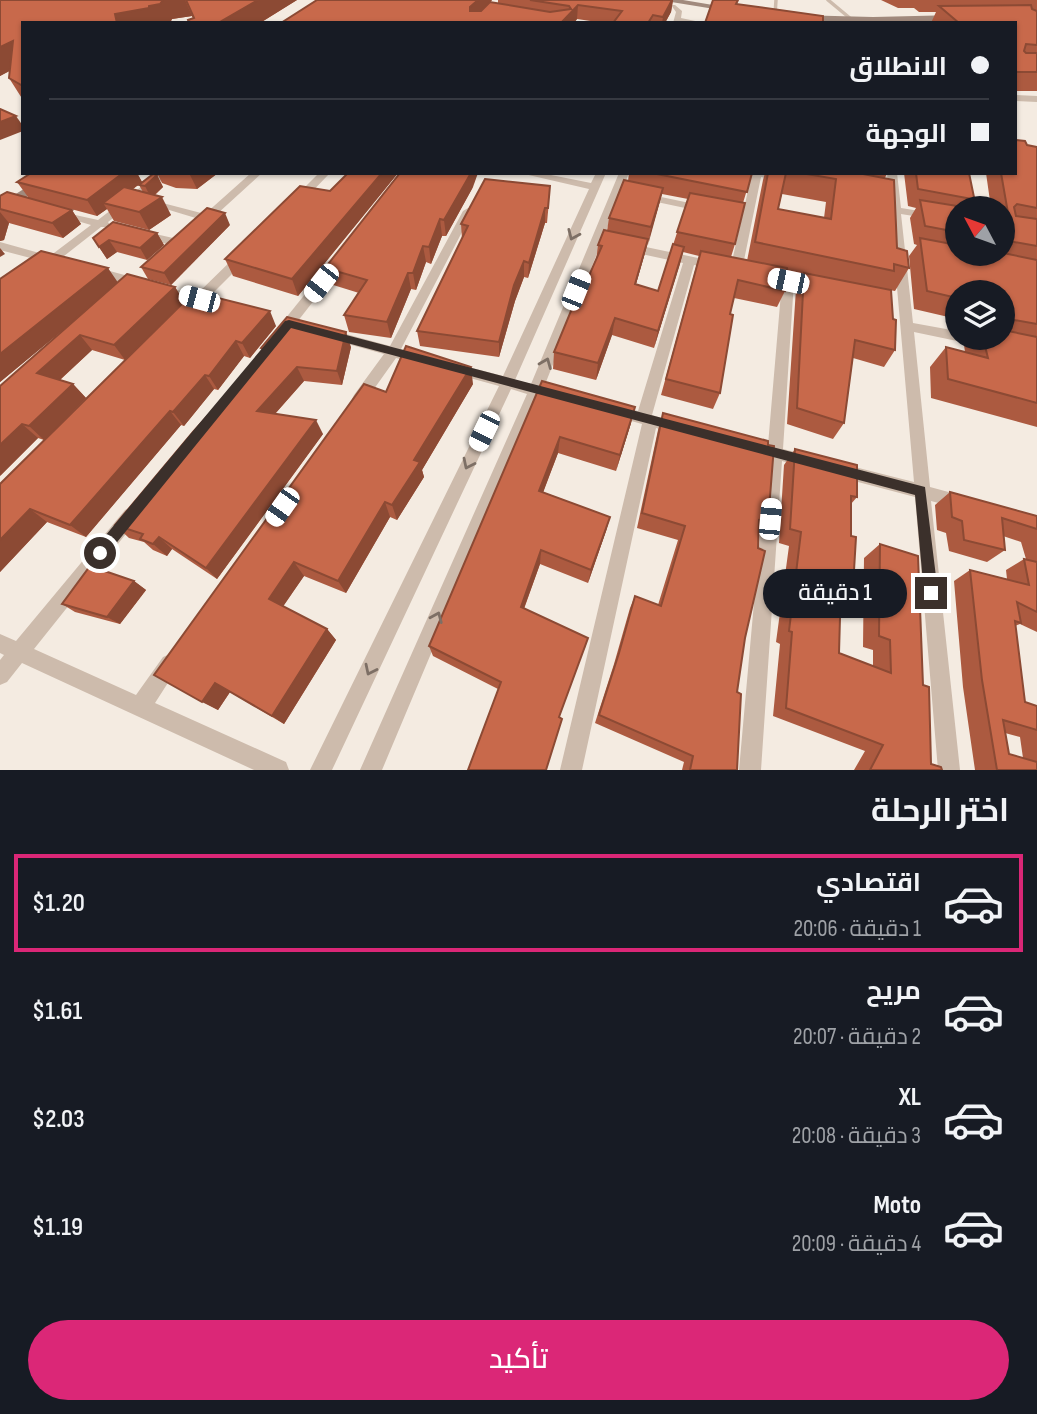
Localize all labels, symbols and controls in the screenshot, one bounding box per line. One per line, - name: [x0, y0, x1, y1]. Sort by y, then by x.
- text: الانطلاق: [849, 52, 947, 83]
- text: الوجهة: [866, 119, 947, 150]
- north arrow: [945, 196, 1015, 266]
- map controls: [945, 196, 1015, 350]
- one-way arrow: [567, 228, 581, 241]
- car: [300, 260, 343, 306]
- car: [766, 266, 811, 296]
- car: [559, 267, 594, 313]
- button: layers: [945, 280, 1015, 350]
- car: [176, 283, 223, 315]
- one-way arrow: [538, 358, 552, 370]
- car: [466, 408, 503, 454]
- one-way arrow: [462, 457, 476, 469]
- car: [262, 484, 303, 530]
- car: [758, 497, 783, 541]
- route start: [84, 537, 116, 569]
- callout: 1 دقيقة: [763, 568, 906, 618]
- route end: [915, 577, 947, 609]
- text: 1 دقيقة: [798, 579, 872, 607]
- one-way arrow: [429, 612, 443, 625]
- one-way arrow: [364, 663, 378, 675]
- text: اختر الرحلة: [871, 792, 1009, 831]
- text: اقتصادي: [816, 868, 921, 899]
- icon: car: [942, 872, 1005, 935]
- text: $1.20: [32, 888, 85, 919]
- text: 1 دقيقة · 20:06: [793, 915, 921, 943]
- text: مريح: [866, 976, 921, 1007]
- icon: car: [942, 980, 1005, 1043]
- text: $1.61: [32, 996, 82, 1027]
- text: 2 دقيقة · 20:07: [793, 1023, 921, 1051]
- text: XL: [899, 1082, 921, 1113]
- icon: car: [942, 1088, 1005, 1151]
- text: $2.03: [32, 1104, 84, 1135]
- text: 3 دقيقة · 20:08: [792, 1122, 921, 1150]
- text: Moto: [873, 1190, 921, 1221]
- icon: car: [942, 1196, 1005, 1259]
- text: $1.19: [32, 1212, 83, 1243]
- text: 4 دقيقة · 20:09: [792, 1230, 921, 1258]
- button: تأكيد: [28, 1320, 1009, 1400]

